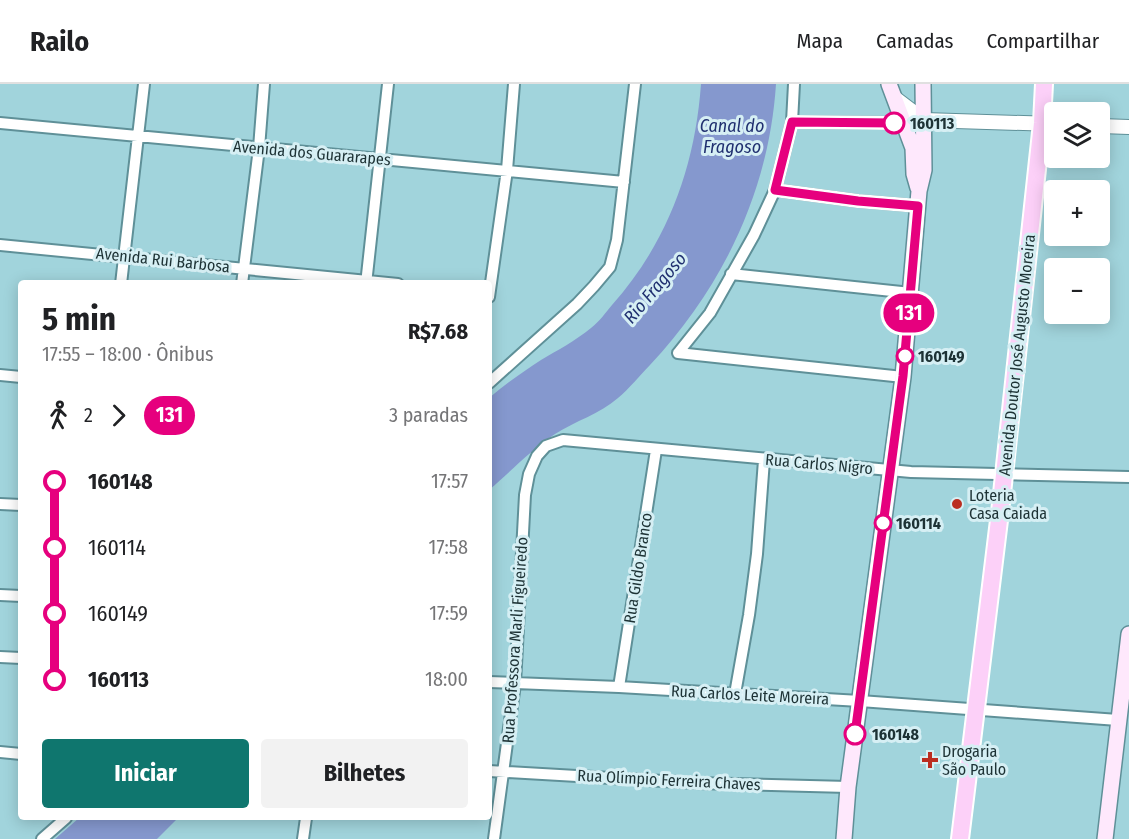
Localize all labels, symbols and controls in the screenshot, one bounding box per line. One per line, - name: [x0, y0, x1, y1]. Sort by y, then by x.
- text: Railo: [30, 25, 89, 58]
- text: Mapa: [797, 28, 843, 54]
- text: Camadas: [876, 28, 954, 54]
- text: Compartilhar: [987, 28, 1099, 54]
- map controls: [1044, 102, 1110, 324]
- button: layers: [1044, 102, 1110, 168]
- marker: 160113: [883, 112, 905, 134]
- place label: 160113: [910, 114, 955, 133]
- water label: Canal do Fragoso: [700, 115, 764, 158]
- street label: Avenida dos Guararapes: [232, 137, 392, 169]
- button: +: [1044, 180, 1110, 246]
- street label: Avenida Doutor José Augusto Moreira: [995, 233, 1039, 477]
- street label: Avenida Rui Barbosa: [95, 244, 231, 276]
- water label: Rio Fragoso: [619, 248, 691, 328]
- button: −: [1044, 258, 1110, 324]
- line badge: 131: [874, 294, 944, 332]
- text: 5 min: [42, 299, 116, 339]
- text: 131: [895, 300, 923, 326]
- text: R$7.68: [408, 318, 468, 345]
- text: 17:55 – 18:00 · Ônibus: [42, 342, 214, 366]
- marker: 160149: [896, 347, 914, 365]
- place label: 160149: [918, 347, 965, 366]
- icon: walk: [42, 399, 75, 432]
- icon: forward: [102, 399, 135, 432]
- text: 131: [156, 402, 183, 428]
- text: 2: [84, 403, 93, 427]
- text: 3 paradas: [389, 403, 468, 427]
- street label: Rua Carlos Nigro: [764, 450, 874, 478]
- text: 160148: [88, 468, 153, 495]
- text: 17:57: [431, 469, 468, 493]
- place label: Loteria Casa Caiada: [969, 486, 1047, 523]
- marker: Loteria Casa Caiada: [950, 497, 964, 511]
- street label: Rua Gildo Branco: [620, 511, 656, 625]
- marker: 160114: [874, 514, 892, 532]
- place label: 160114: [896, 514, 941, 533]
- text: 160114: [88, 534, 146, 561]
- text: 17:58: [429, 535, 468, 559]
- street label: Rua Professora Marli Figueiredo: [498, 536, 532, 744]
- text: 160149: [88, 600, 148, 627]
- text: 17:59: [429, 601, 468, 625]
- text: 160113: [88, 666, 149, 693]
- text: 18:00: [425, 667, 468, 691]
- street label: Rua Carlos Leite Moreira: [670, 681, 830, 709]
- marker: 160148: [844, 723, 866, 745]
- place label: 160148: [872, 725, 920, 744]
- button: Iniciar: [42, 739, 249, 808]
- button: Bilhetes: [261, 739, 468, 808]
- place label: Drogaria São Paulo: [942, 742, 1006, 779]
- marker: Drogaria São Paulo: [923, 753, 937, 767]
- street label: Rua Olímpio Ferreira Chaves: [577, 766, 761, 794]

